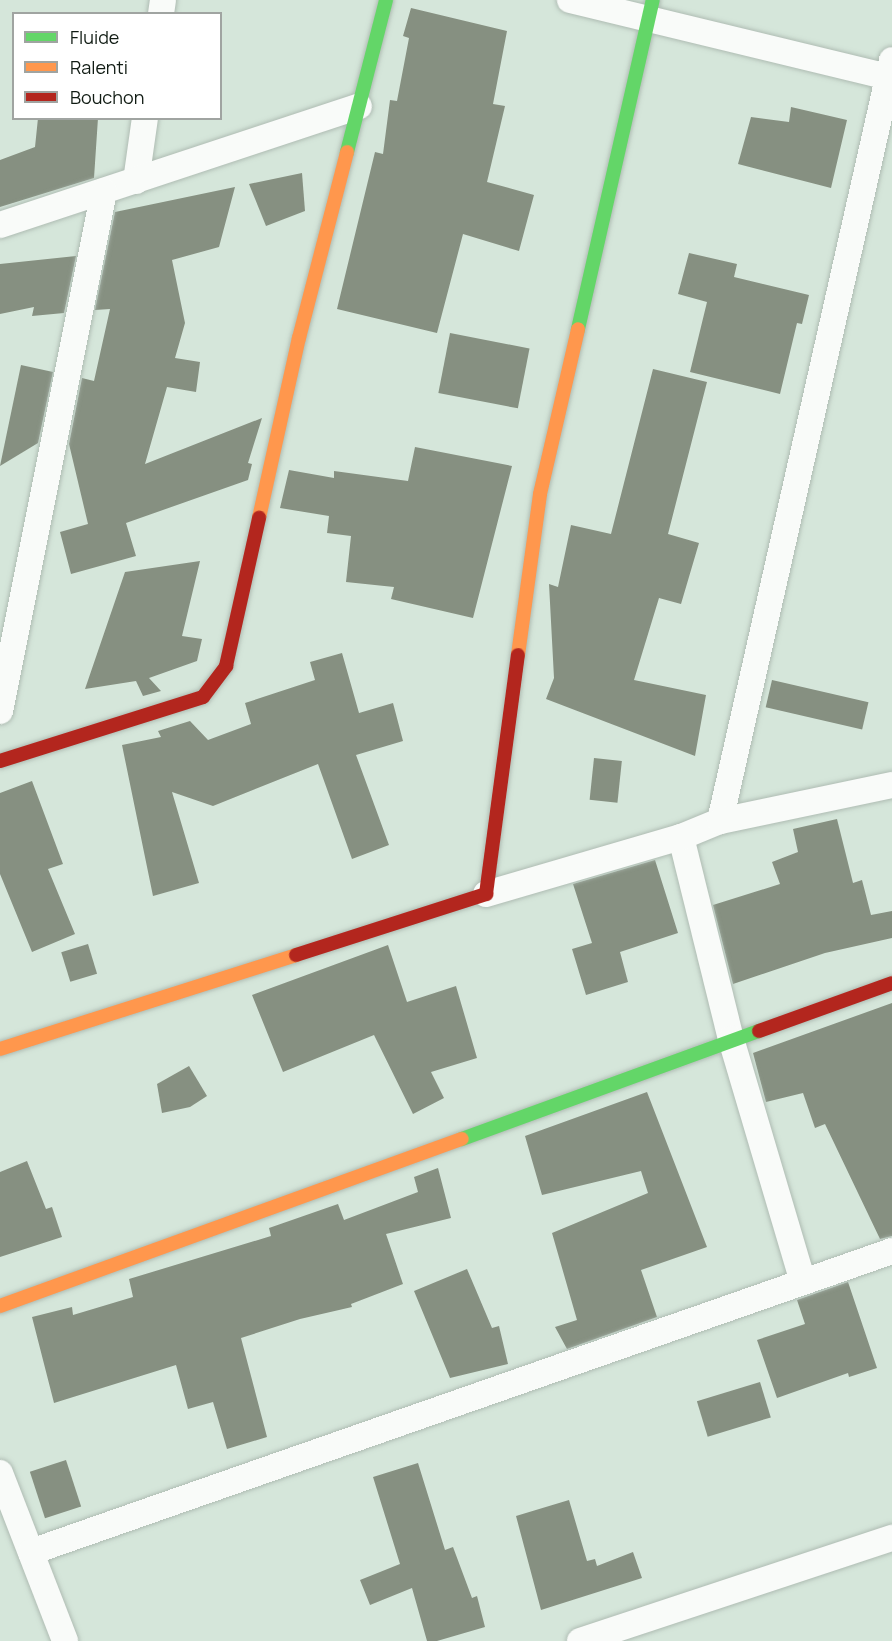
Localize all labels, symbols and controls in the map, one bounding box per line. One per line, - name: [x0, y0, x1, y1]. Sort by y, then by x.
- legend: [12, 12, 222, 120]
- text: Fluide: [70, 25, 119, 49]
- text: Ralenti: [70, 55, 128, 79]
- text: Bouchon: [70, 85, 144, 109]

